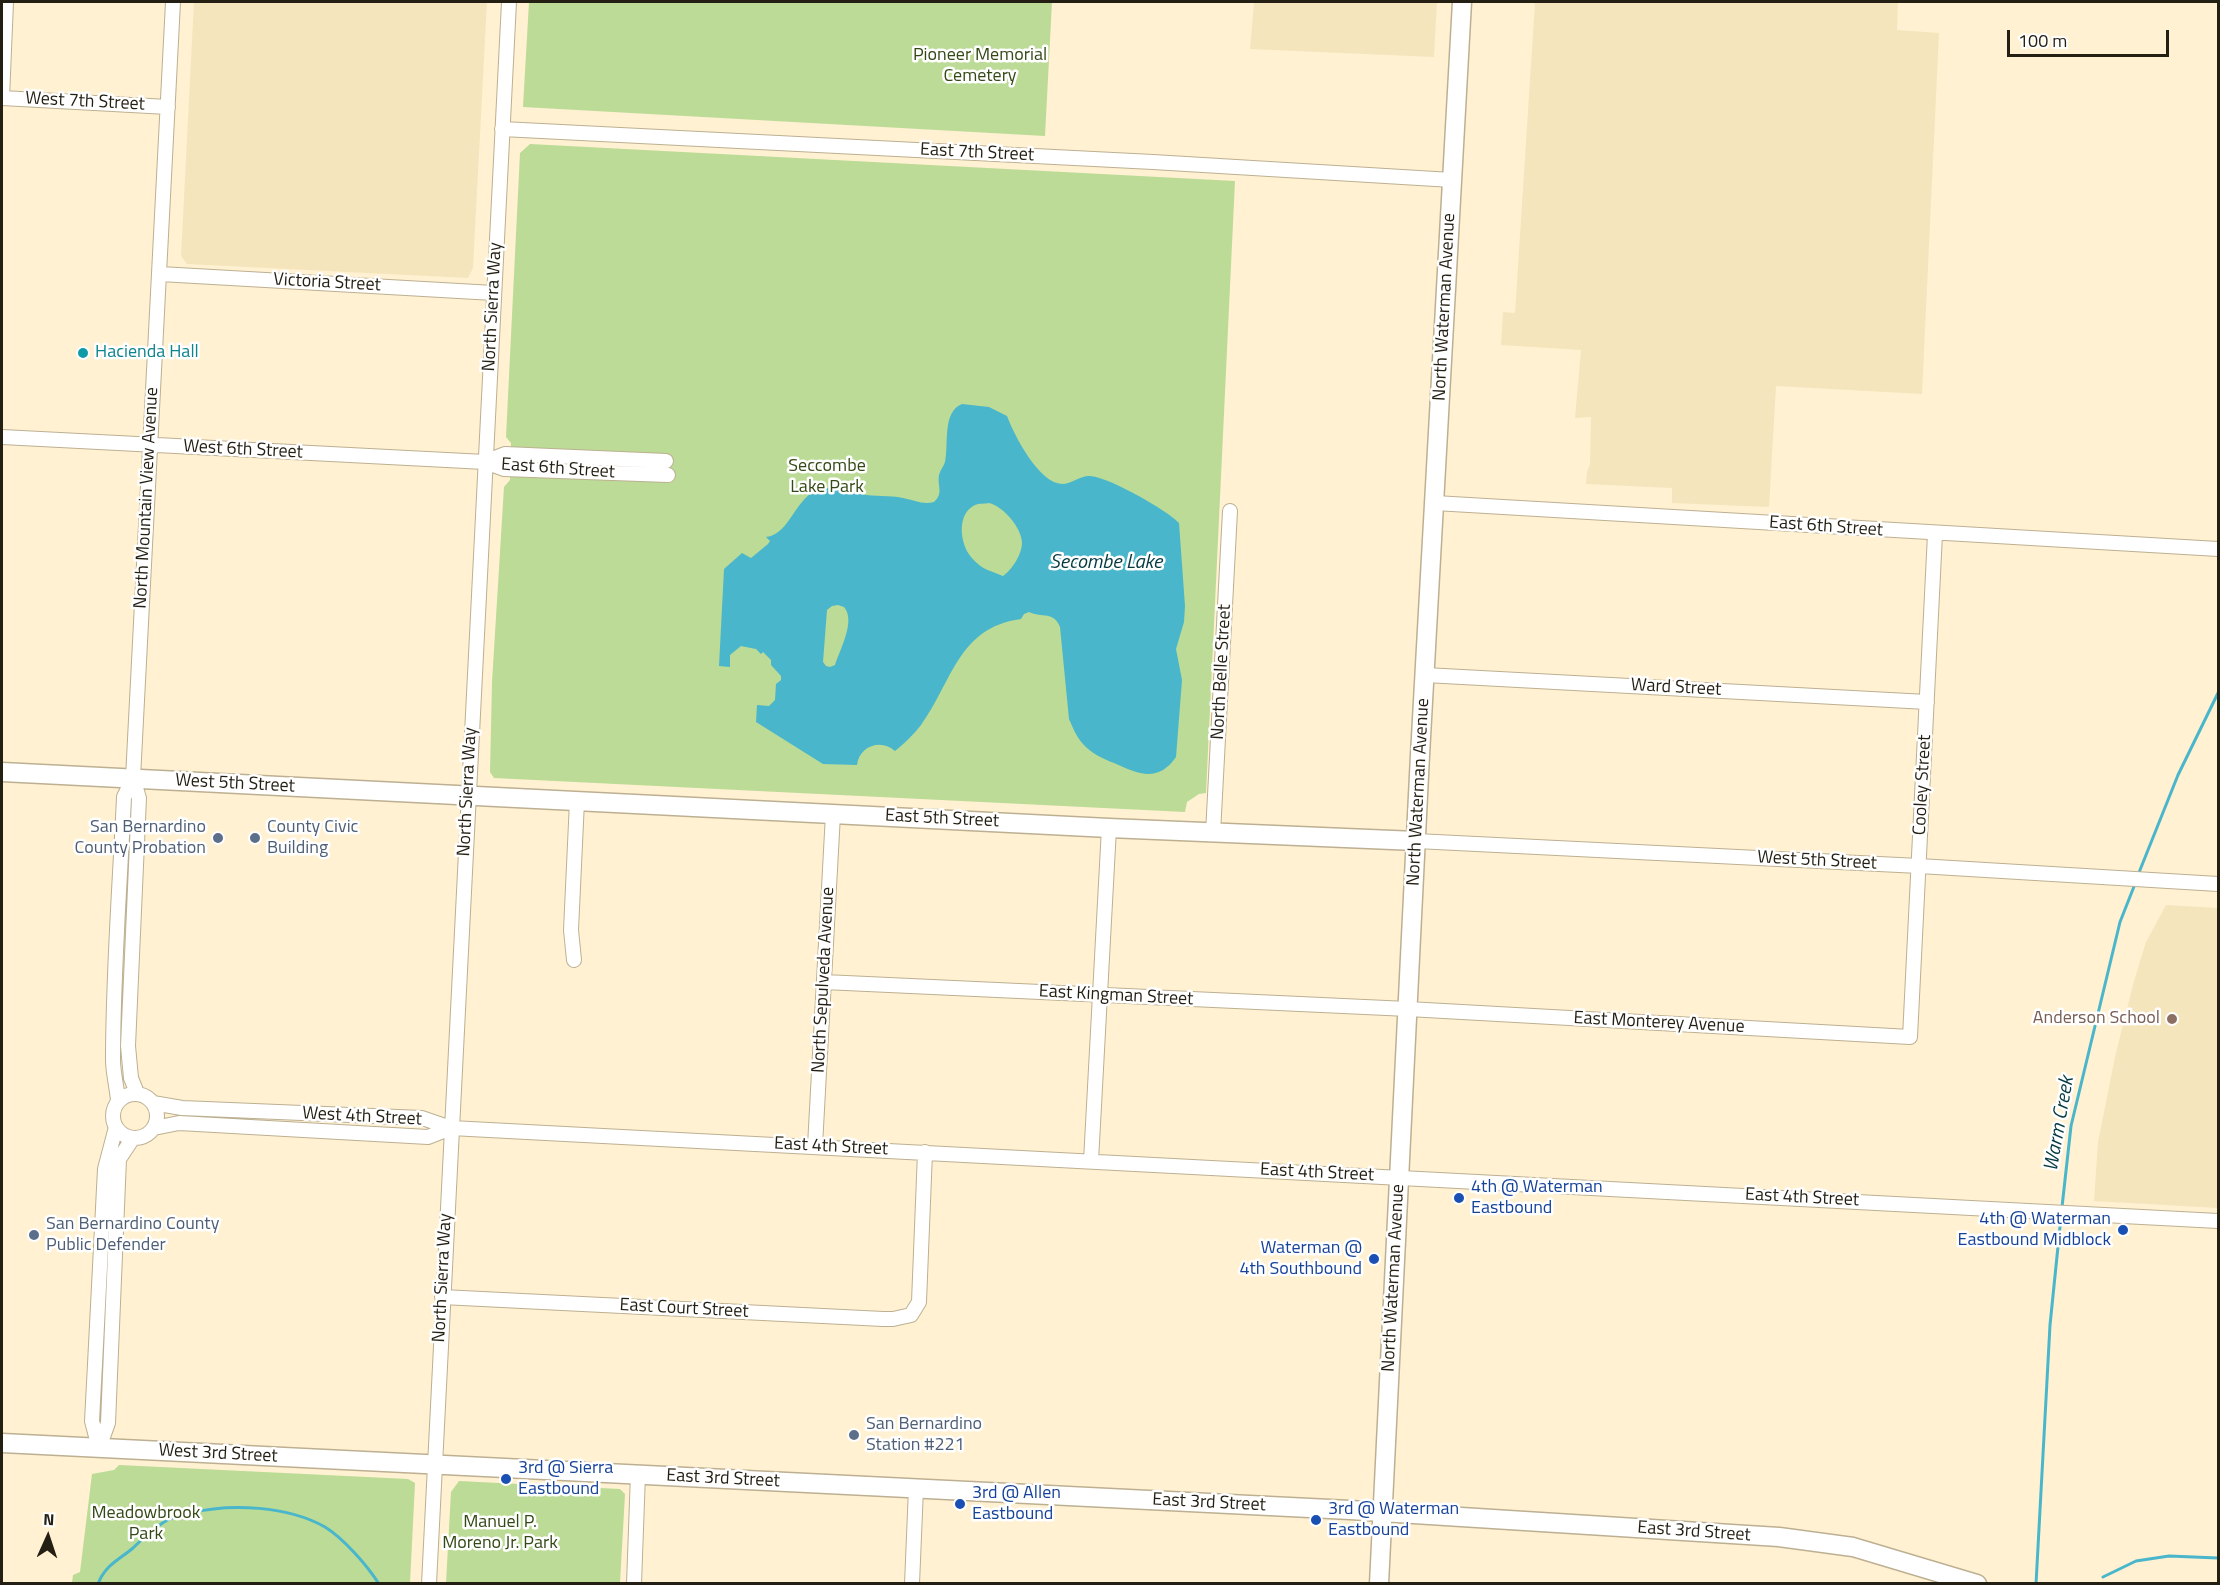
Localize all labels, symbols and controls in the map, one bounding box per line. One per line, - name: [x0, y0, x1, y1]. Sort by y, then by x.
- scale bar: [2010, 18, 2172, 56]
- text: 100 m: [2018, 27, 2067, 54]
- park label: Pioneer Memorial Cemetery: [913, 45, 1047, 88]
- street label: West 7th Street: [25, 88, 145, 116]
- street label: East 7th Street: [919, 139, 1035, 167]
- street label: North Waterman Avenue: [1429, 213, 1461, 401]
- street label: North Sierra Way: [479, 242, 507, 372]
- street label: Victoria Street: [273, 269, 381, 297]
- place label: Hacienda Hall: [95, 342, 199, 364]
- marker: Hacienda Hall: [76, 346, 90, 360]
- street label: North Mountain View Avenue: [130, 387, 164, 609]
- street label: West 6th Street: [183, 436, 303, 464]
- street label: East 6th Street: [500, 454, 616, 484]
- park label: Seccombe Lake Park: [788, 456, 866, 498]
- street label: East 6th Street: [1768, 512, 1884, 542]
- water label: Secombe Lake: [1050, 551, 1162, 575]
- street label: North Belle Street: [1208, 604, 1236, 740]
- street label: Ward Street: [1630, 675, 1722, 701]
- street label: North Waterman Avenue: [1403, 698, 1435, 886]
- street label: North Sierra Way: [454, 727, 482, 857]
- street label: Cooley Street: [1910, 734, 1936, 836]
- street label: West 5th Street: [175, 770, 295, 798]
- street label: East 5th Street: [884, 805, 1000, 833]
- place label: San Bernardino County Probation: [75, 817, 206, 860]
- place label: County Civic Building: [267, 817, 358, 860]
- marker: San Bernardino County Probation: [211, 831, 225, 845]
- marker: County Civic Building: [248, 831, 262, 845]
- street label: West 5th Street: [1757, 847, 1877, 875]
- street label: North Sepulveda Avenue: [808, 886, 840, 1074]
- street label: East Kingman Street: [1038, 981, 1194, 1011]
- street label: East Monterey Avenue: [1573, 1008, 1745, 1038]
- place label: Anderson School: [2033, 1008, 2160, 1030]
- marker: Anderson School: [2165, 1012, 2179, 1026]
- water label: Warm Creek: [2040, 1075, 2080, 1173]
- street label: West 4th Street: [302, 1103, 422, 1131]
- street label: East 4th Street: [773, 1133, 889, 1161]
- street label: East 4th Street: [1259, 1159, 1375, 1187]
- place label: 4th @ Waterman Eastbound: [1471, 1177, 1603, 1220]
- street label: North Waterman Avenue: [1378, 1184, 1410, 1372]
- street label: East 4th Street: [1744, 1184, 1860, 1212]
- marker: 4th @ Waterman Eastbound: [1452, 1191, 1466, 1205]
- place label: 4th @ Waterman Eastbound Midblock: [1957, 1209, 2111, 1252]
- street label: North Sierra Way: [429, 1213, 457, 1343]
- place label: San Bernardino County Public Defender: [46, 1214, 219, 1256]
- marker: 4th @ Waterman Eastbound Midblock: [2116, 1223, 2130, 1237]
- marker: San Bernardino County Public Defender: [27, 1228, 41, 1242]
- place label: Waterman @ 4th Southbound: [1239, 1238, 1362, 1280]
- marker: Waterman @ 4th Southbound: [1367, 1252, 1381, 1266]
- street label: East Court Street: [619, 1295, 749, 1323]
- place label: San Bernardino Station #221: [866, 1414, 982, 1456]
- marker: San Bernardino Station #221: [847, 1428, 861, 1442]
- street label: West 3rd Street: [158, 1440, 278, 1468]
- place label: 3rd @ Sierra Eastbound: [518, 1458, 613, 1500]
- street label: East 3rd Street: [666, 1465, 780, 1493]
- marker: 3rd @ Sierra Eastbound: [499, 1472, 513, 1486]
- place label: 3rd @ Allen Eastbound: [972, 1483, 1061, 1526]
- street label: East 3rd Street: [1152, 1489, 1266, 1517]
- marker: 3rd @ Allen Eastbound: [953, 1497, 967, 1511]
- place label: 3rd @ Waterman Eastbound: [1328, 1499, 1459, 1541]
- park label: Meadowbrook Park: [92, 1503, 200, 1546]
- north arrow: [18, 1507, 78, 1567]
- text: N: [43, 1507, 55, 1531]
- park label: Manuel P. Moreno Jr. Park: [442, 1512, 558, 1555]
- marker: 3rd @ Waterman Eastbound: [1309, 1513, 1323, 1527]
- street label: East 3rd Street: [1637, 1517, 1751, 1547]

